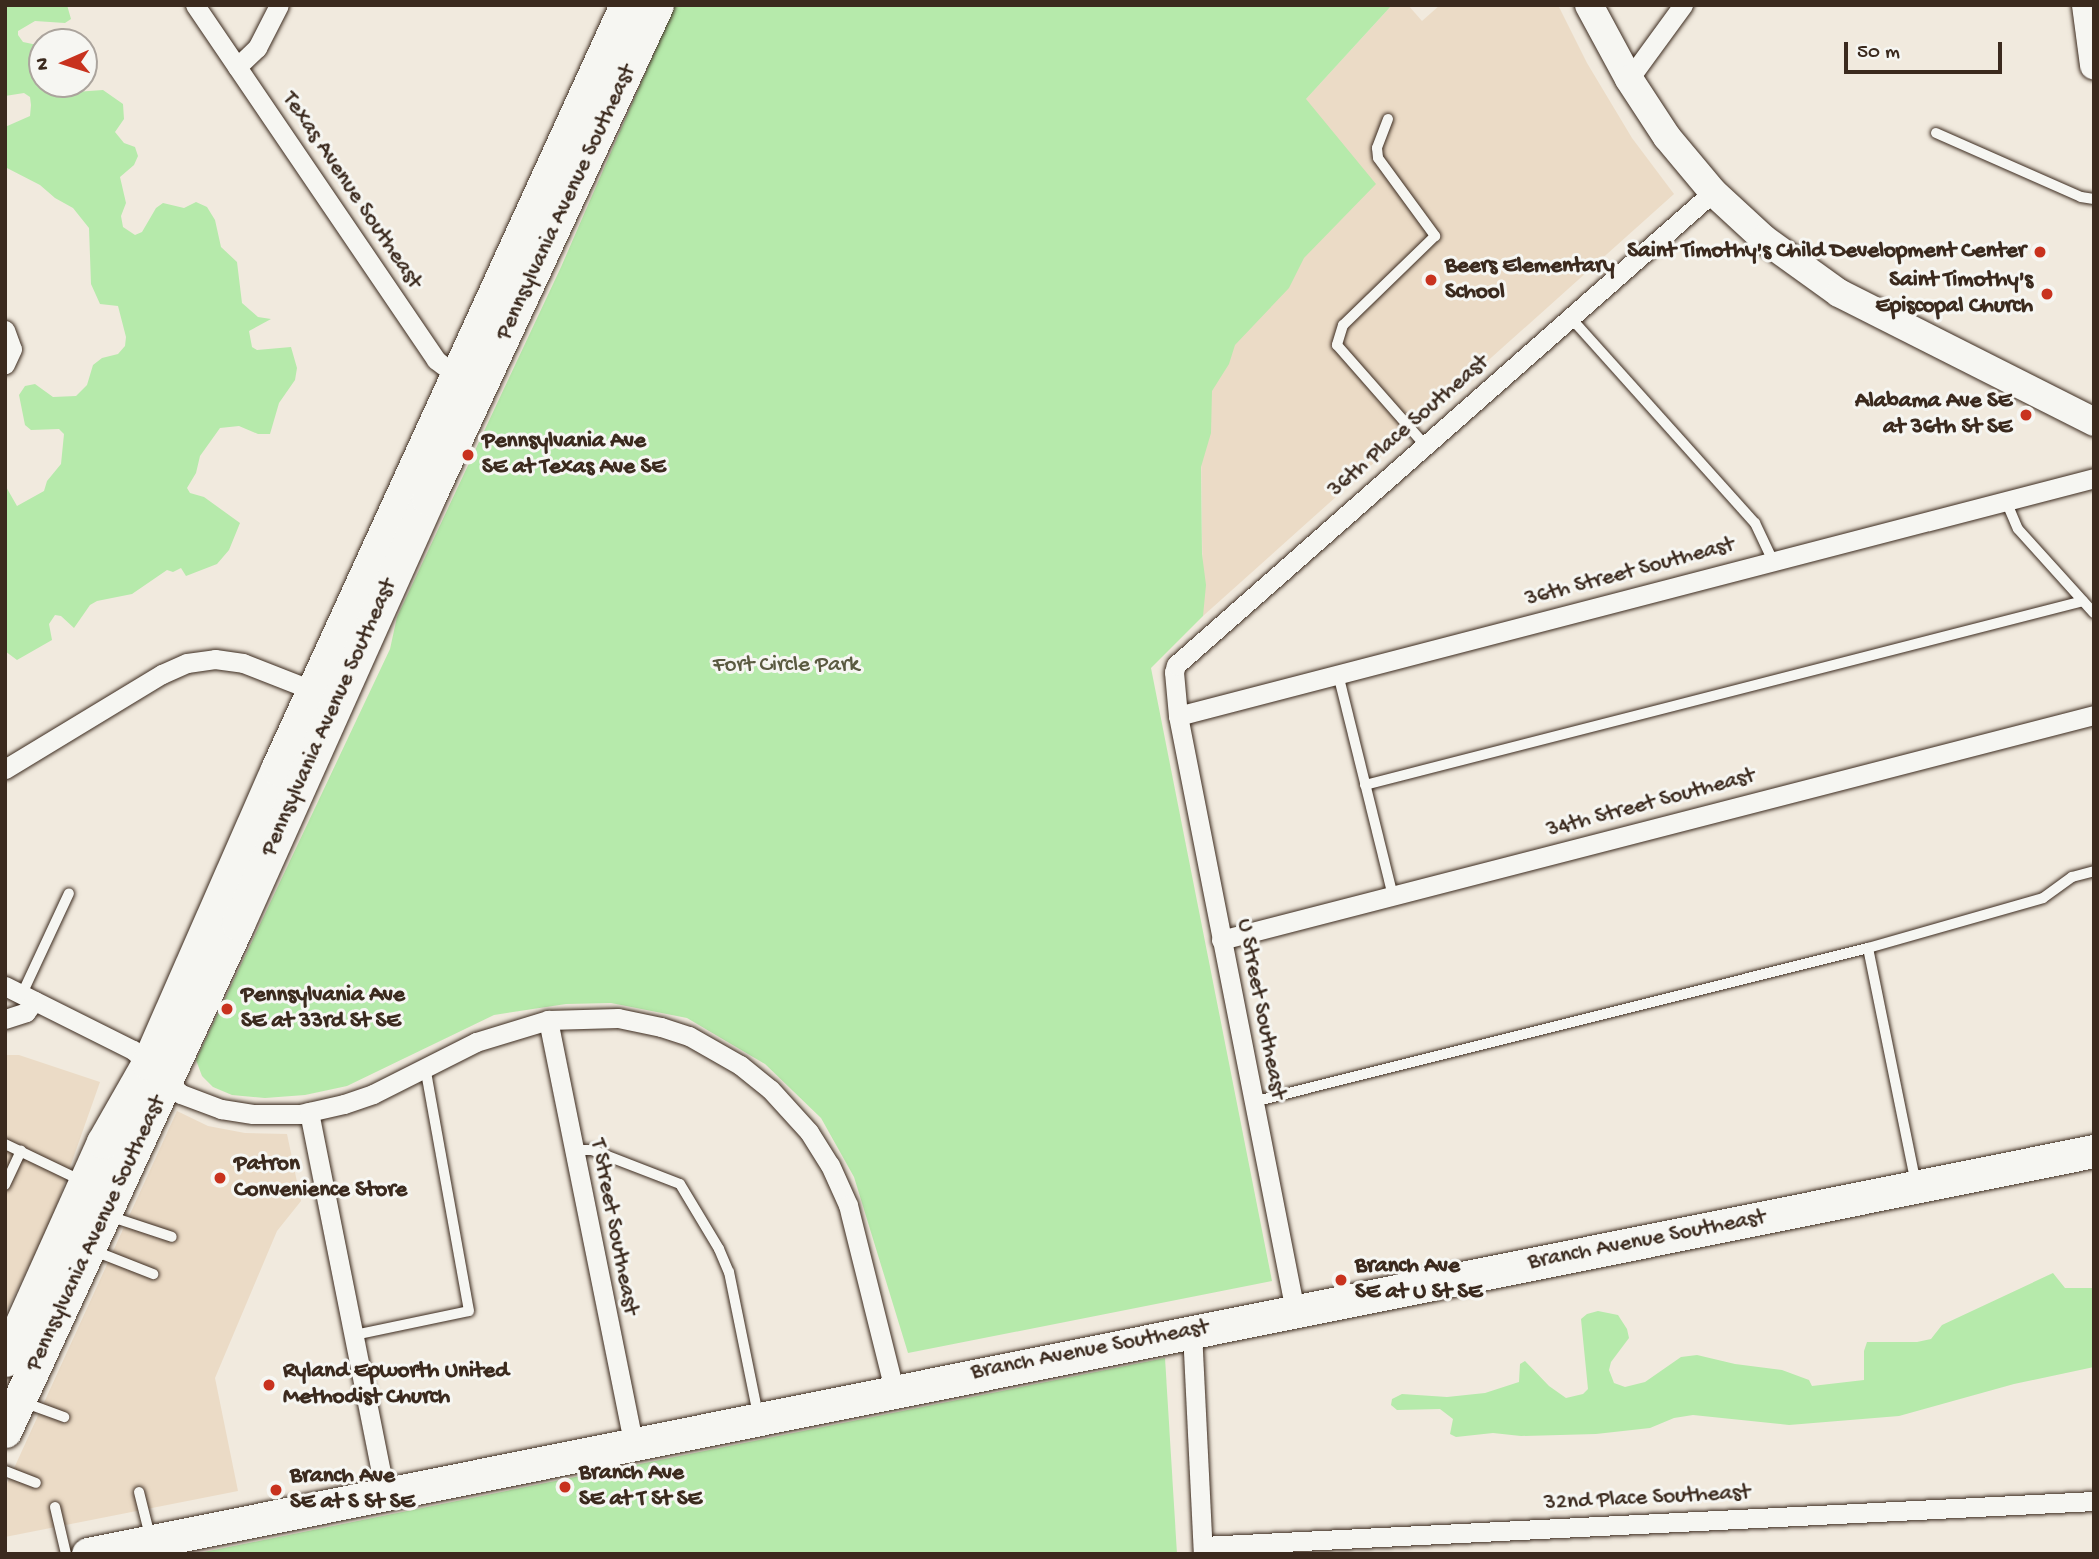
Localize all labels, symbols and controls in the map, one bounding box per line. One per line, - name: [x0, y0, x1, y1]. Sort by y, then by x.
- north arrow: [28, 28, 98, 98]
- scale bar: [1847, 28, 2004, 72]
- text: 50 m: [1857, 41, 1900, 66]
- text: N: [32, 57, 55, 71]
- street label: Pennsylvania Avenue Southeast: [491, 61, 643, 345]
- street label: Texas Avenue Southeast: [275, 87, 427, 295]
- place label: Saint Timothy's Child Development Center: [1627, 238, 2026, 266]
- marker: Saint Timothy's Child Development Center: [2032, 244, 2048, 260]
- place label: Beers Elementary School: [1445, 253, 1615, 307]
- place label: Saint Timothy's Episcopal Church: [1876, 267, 2033, 321]
- marker: Beers Elementary School: [1423, 272, 1439, 288]
- marker: Saint Timothy's Episcopal Church: [2039, 286, 2055, 302]
- street label: 36th Place Southeast: [1323, 350, 1495, 504]
- place label: Alabama Ave SE at 36th St SE: [1855, 388, 2012, 442]
- marker: Alabama Ave SE at 36th St SE: [2018, 407, 2034, 423]
- place label: Pennsylvania Ave SE at Texas Ave SE: [482, 428, 666, 482]
- marker: Pennsylvania Ave SE at Texas Ave SE: [460, 447, 476, 463]
- street label: 36th Street Southeast: [1522, 532, 1738, 614]
- street label: Pennsylvania Avenue Southeast: [256, 575, 404, 861]
- park label: Fort Circle Park: [713, 652, 859, 680]
- street label: 34th Street Southeast: [1544, 763, 1758, 845]
- street label: U Street Southeast: [1229, 916, 1291, 1102]
- place label: Pennsylvania Ave SE at 33rd St SE: [241, 982, 405, 1036]
- marker: Pennsylvania Ave SE at 33rd St SE: [219, 1001, 235, 1017]
- street label: Pennsylvania Avenue Southeast: [21, 1092, 173, 1376]
- street label: T Street Southeast: [582, 1137, 644, 1317]
- place label: Patron Convenience Store: [234, 1151, 407, 1205]
- marker: Patron Convenience Store: [212, 1170, 228, 1186]
- street label: Branch Avenue Southeast: [1526, 1204, 1768, 1278]
- place label: Branch Ave SE at U St SE: [1355, 1253, 1482, 1307]
- marker: Branch Ave SE at U St SE: [1333, 1272, 1349, 1288]
- street label: Branch Avenue Southeast: [969, 1314, 1211, 1388]
- place label: Ryland Epworth United Methodist Church: [283, 1358, 509, 1412]
- marker: Ryland Epworth United Methodist Church: [261, 1377, 277, 1393]
- place label: Branch Ave SE at T St SE: [579, 1460, 702, 1514]
- place label: Branch Ave SE at S St SE: [290, 1463, 415, 1517]
- marker: Branch Ave SE at T St SE: [557, 1479, 573, 1495]
- street label: 32nd Place Southeast: [1543, 1480, 1751, 1518]
- marker: Branch Ave SE at S St SE: [268, 1482, 284, 1498]

